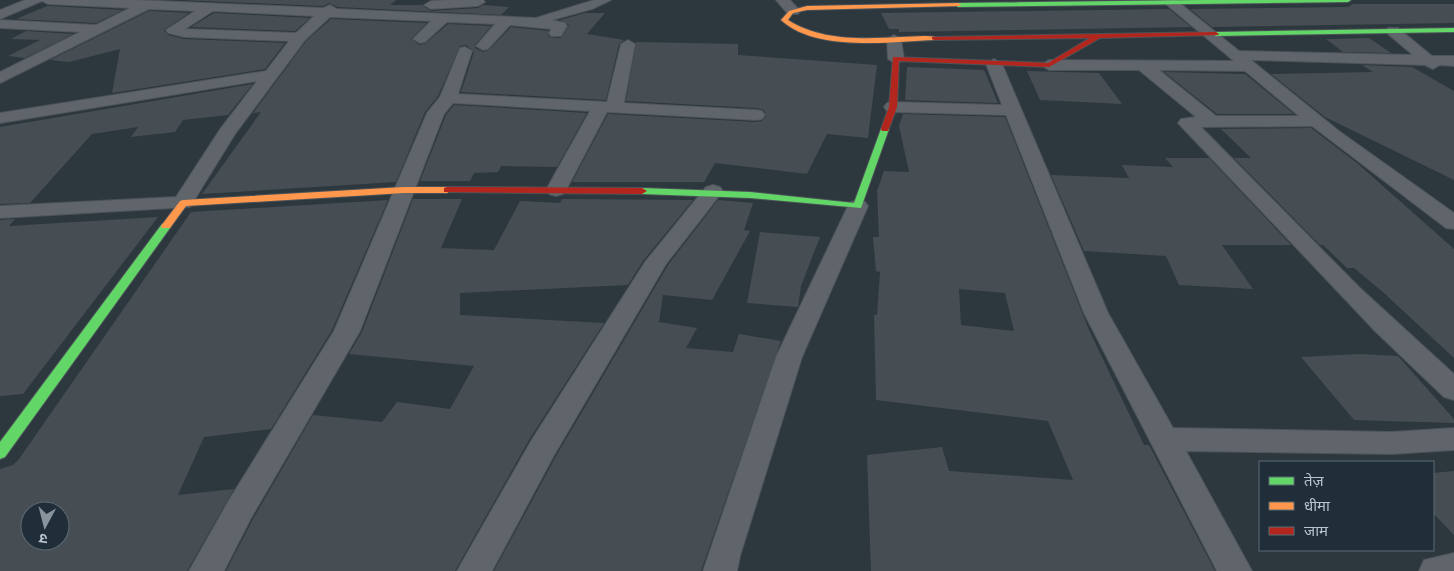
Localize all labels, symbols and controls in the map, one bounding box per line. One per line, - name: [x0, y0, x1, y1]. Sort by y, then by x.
- legend: [1259, 461, 1434, 551]
- text: तेज़: [1304, 471, 1325, 490]
- text: धीमा: [1304, 496, 1331, 515]
- north arrow: [20, 501, 70, 551]
- text: जाम: [1304, 521, 1329, 540]
- text: उ: [37, 529, 49, 548]

